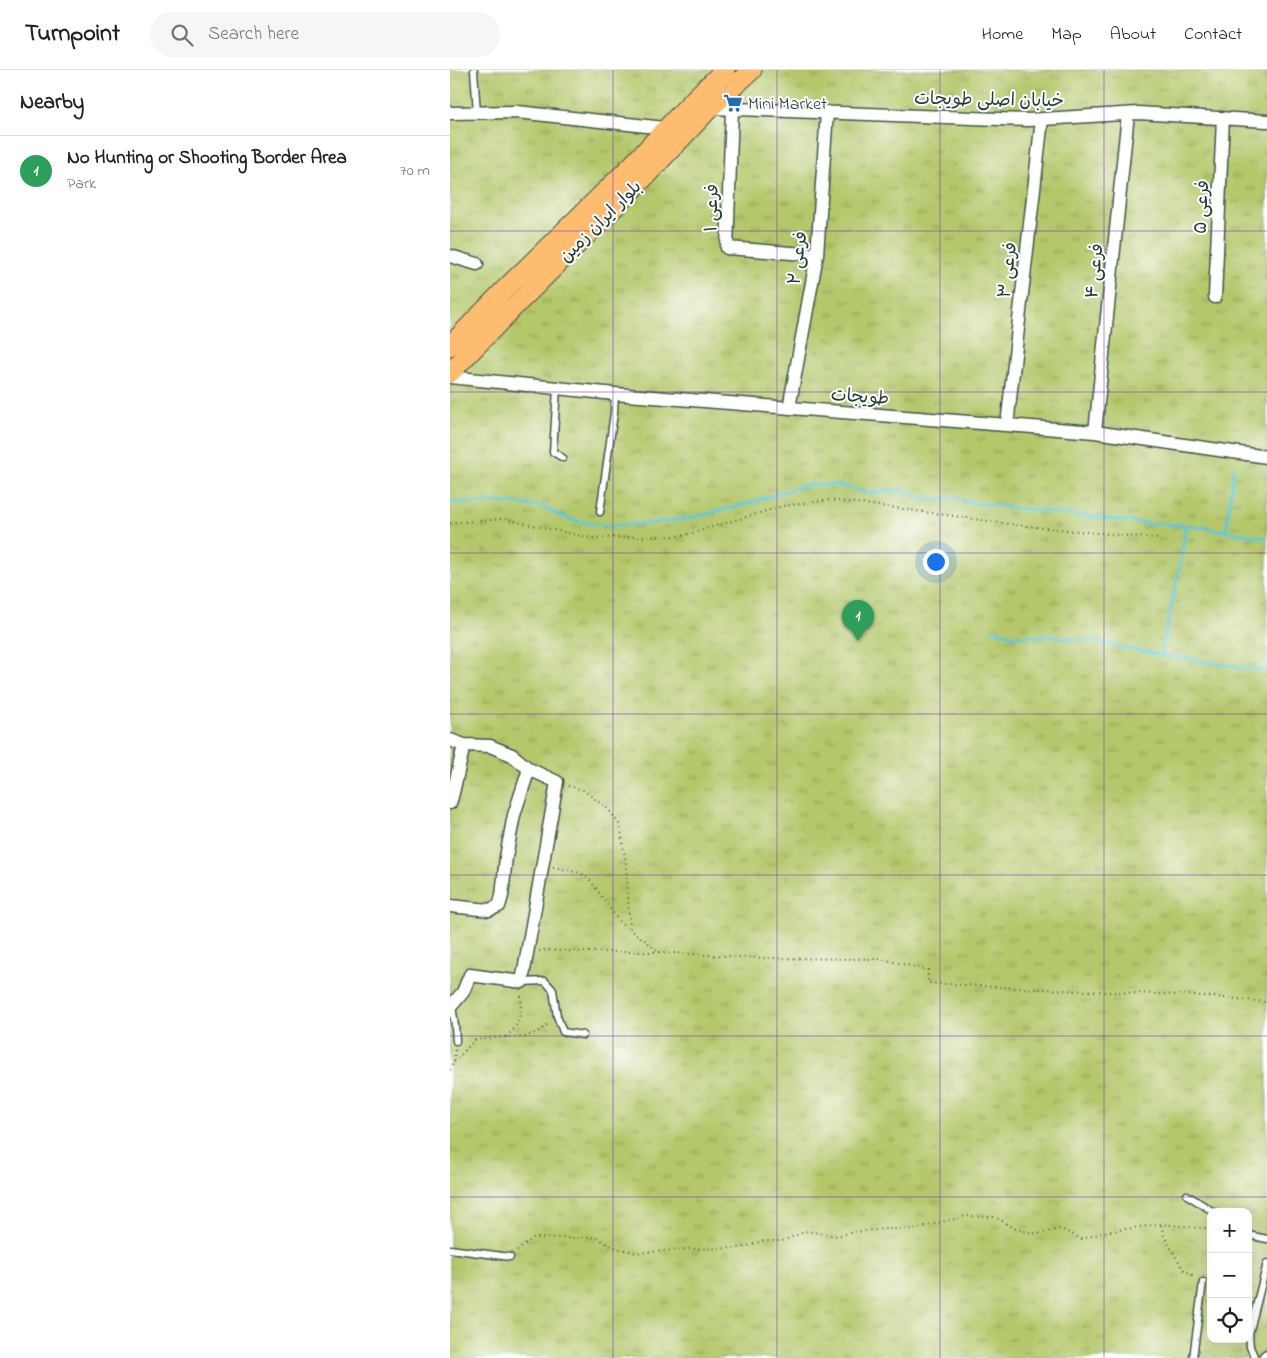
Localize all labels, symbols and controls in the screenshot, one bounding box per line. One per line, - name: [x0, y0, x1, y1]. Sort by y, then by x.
- search box: [150, 12, 500, 57]
- text: Turnpoint: [25, 17, 120, 52]
- icon: search: [168, 21, 196, 49]
- text: Search here: [208, 21, 299, 48]
- text: Home: [982, 22, 1023, 48]
- text: Map: [1051, 22, 1082, 48]
- text: About: [1110, 22, 1156, 48]
- text: Contact: [1184, 22, 1242, 48]
- street label: خیابان اصلی طویجات: [914, 87, 1064, 115]
- text: Nearby: [20, 88, 84, 118]
- supermarket icon: Mini Market: [722, 92, 744, 114]
- place label: Mini Market: [748, 92, 827, 118]
- text: No Hunting or Shooting Border Area: [67, 145, 347, 172]
- text: 1: [33, 159, 39, 183]
- text: 70 m: [400, 159, 430, 183]
- text: Park: [67, 172, 96, 196]
- street label: بلوار ایران زمین: [554, 175, 649, 270]
- street label: فرعی ۵: [1189, 179, 1217, 235]
- street label: فرعی ۱: [699, 184, 727, 233]
- street label: فرعی ۲: [782, 230, 816, 287]
- street label: فرعی ۳: [993, 241, 1025, 300]
- street label: فرعی ۴: [1080, 242, 1112, 300]
- street label: طویجات: [830, 383, 890, 413]
- your location: [923, 549, 949, 575]
- pin: 1: [842, 600, 874, 641]
- map controls: [1207, 1208, 1252, 1343]
- button: +: [1207, 1208, 1252, 1253]
- button: −: [1207, 1253, 1252, 1298]
- button: locate: [1207, 1298, 1252, 1343]

